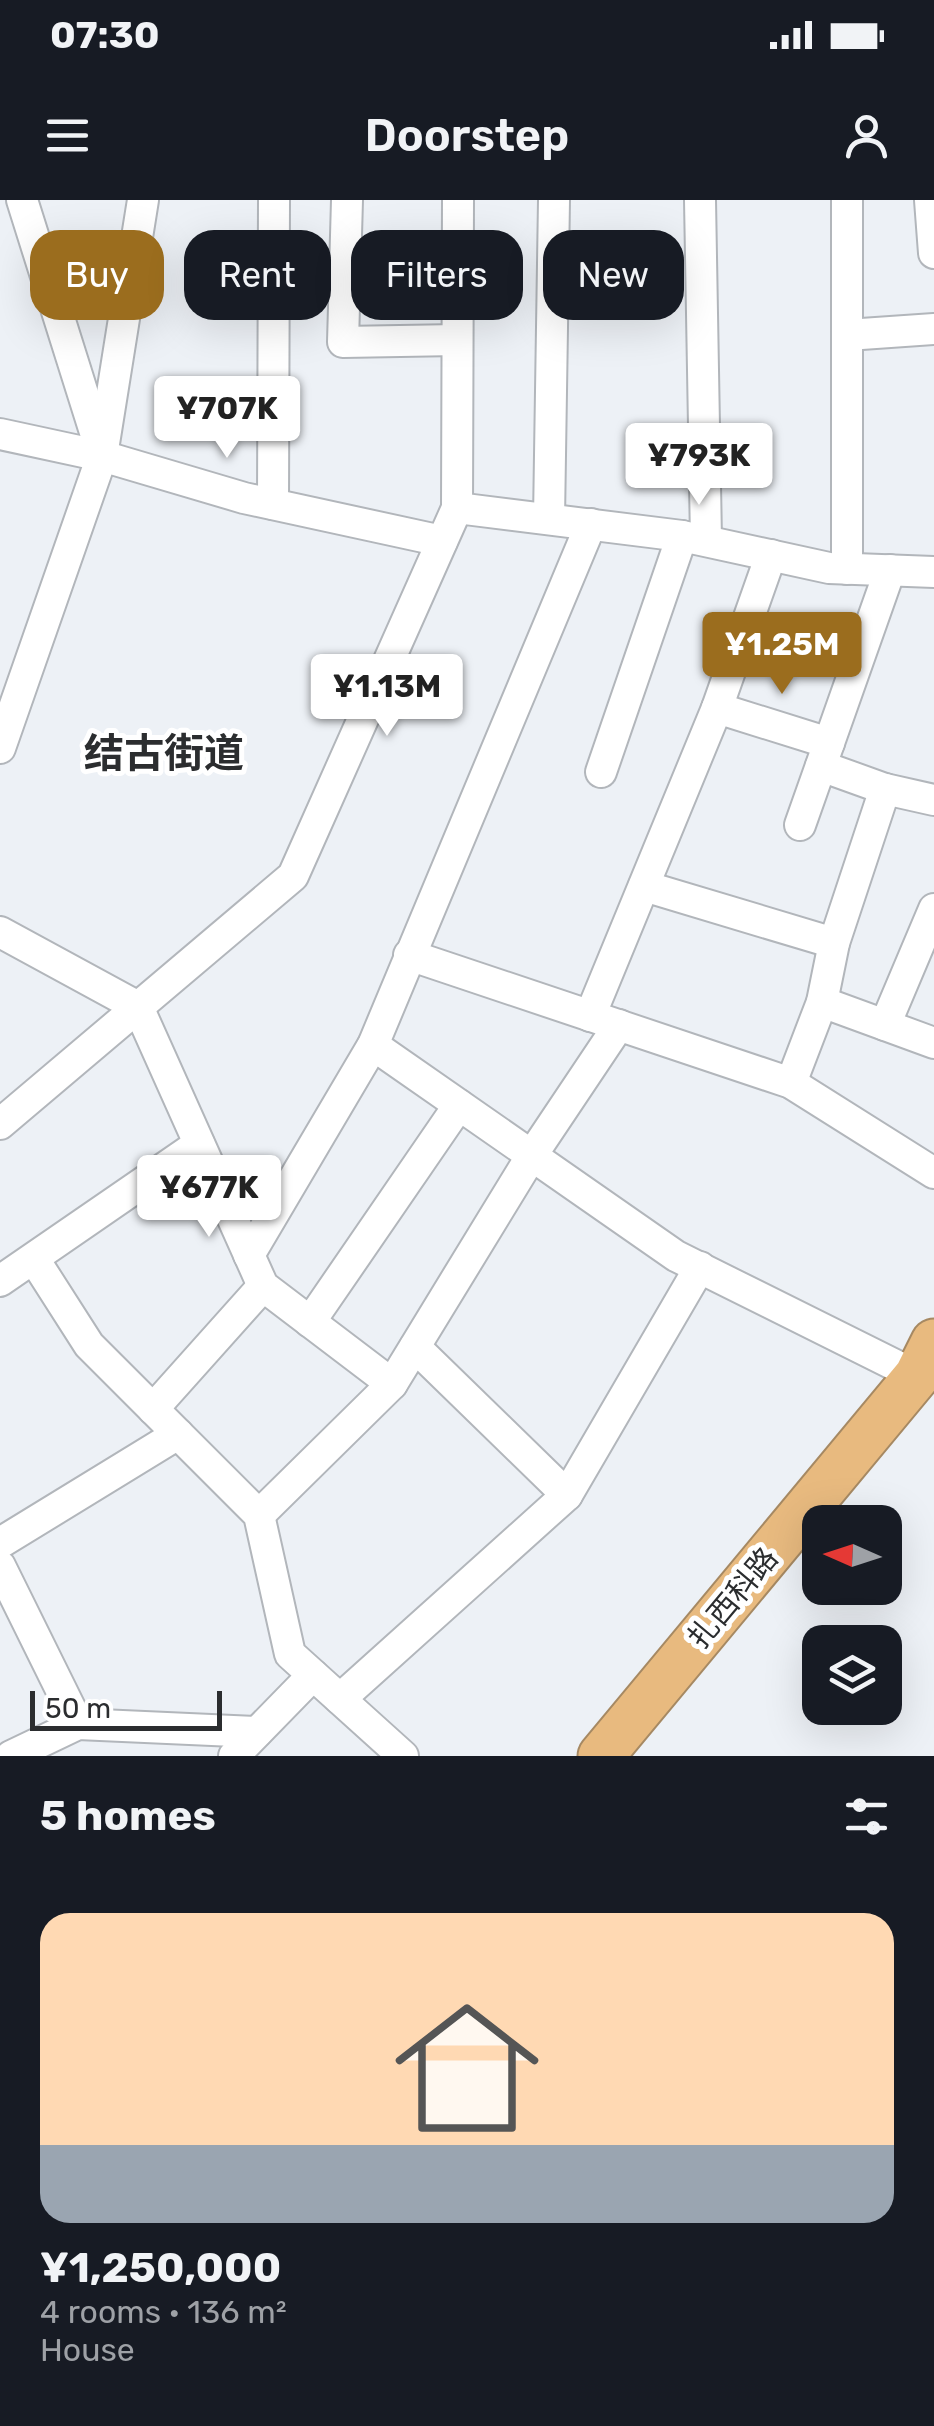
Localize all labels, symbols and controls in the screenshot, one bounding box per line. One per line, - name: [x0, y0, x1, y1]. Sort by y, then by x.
- text: 07:30: [50, 12, 160, 58]
- icon: menu: [40, 108, 95, 163]
- icon: person: [839, 108, 894, 163]
- text: Doorstep: [365, 109, 569, 162]
- chip: Buy: [30, 230, 164, 320]
- chip: Rent: [184, 230, 331, 320]
- chip: Filters: [351, 230, 523, 320]
- chip: New: [543, 230, 684, 320]
- pin: ¥707K: [157, 376, 297, 461]
- text: ¥707K: [176, 389, 278, 427]
- pin: ¥793K: [629, 423, 769, 508]
- text: ¥793K: [648, 436, 750, 474]
- pin: ¥1.25M: [701, 612, 863, 697]
- text: ¥1.25M: [724, 625, 840, 663]
- pin: ¥1.13M: [306, 654, 468, 739]
- text: ¥1.13M: [333, 667, 441, 705]
- district label: 结古街道: [84, 730, 244, 777]
- pin: ¥677K: [139, 1155, 279, 1240]
- text: ¥677K: [159, 1168, 259, 1206]
- north arrow: [802, 1505, 902, 1605]
- map controls: [802, 1505, 902, 1725]
- street label: 扎西科路: [681, 1540, 785, 1656]
- button: layers: [802, 1625, 902, 1725]
- scale bar: [30, 1686, 222, 1730]
- text: 50 m: [45, 1692, 111, 1725]
- icon: filters: [839, 1789, 894, 1844]
- text: 5 homes: [40, 1791, 216, 1841]
- icon: home: [377, 1978, 557, 2158]
- text: ¥1,250,000: [40, 2243, 281, 2293]
- text: 4 rooms · 136 m²: [40, 2293, 287, 2331]
- text: House: [40, 2331, 135, 2369]

